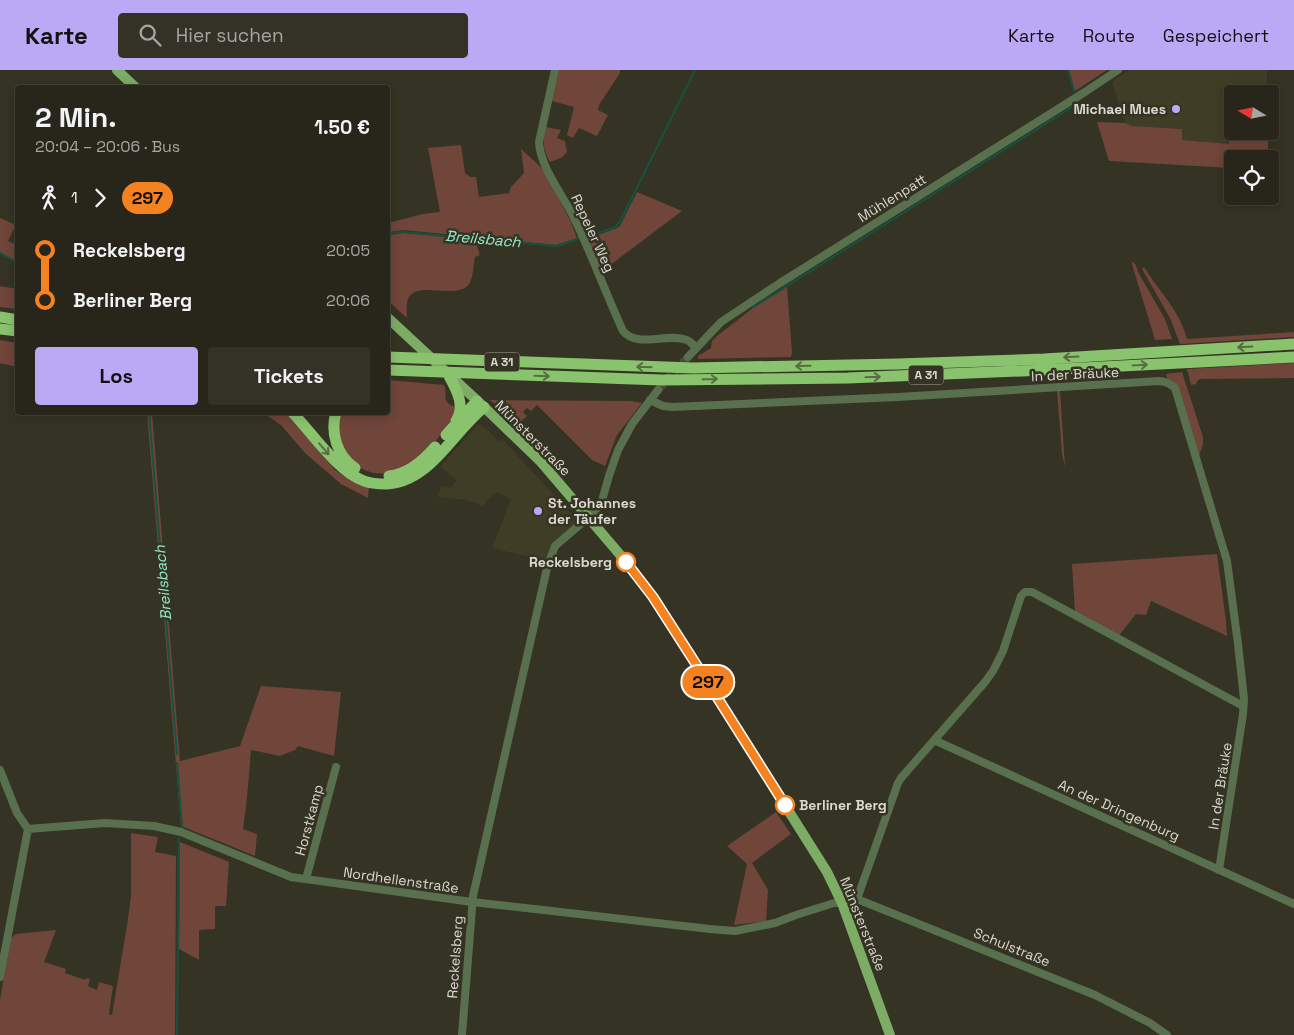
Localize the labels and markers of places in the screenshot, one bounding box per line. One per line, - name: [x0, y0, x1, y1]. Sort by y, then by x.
- place label: Michael Mues: [1073, 100, 1166, 118]
- marker: Michael Mues: [1170, 103, 1182, 115]
- place label: St. Johannes der Täufer: [548, 494, 636, 528]
- marker: St. Johannes der Täufer: [532, 505, 544, 517]
- marker: Reckelsberg: [616, 552, 636, 572]
- place label: Reckelsberg: [529, 553, 612, 571]
- marker: Berliner Berg: [775, 795, 795, 815]
- place label: Berliner Berg: [799, 796, 887, 814]

